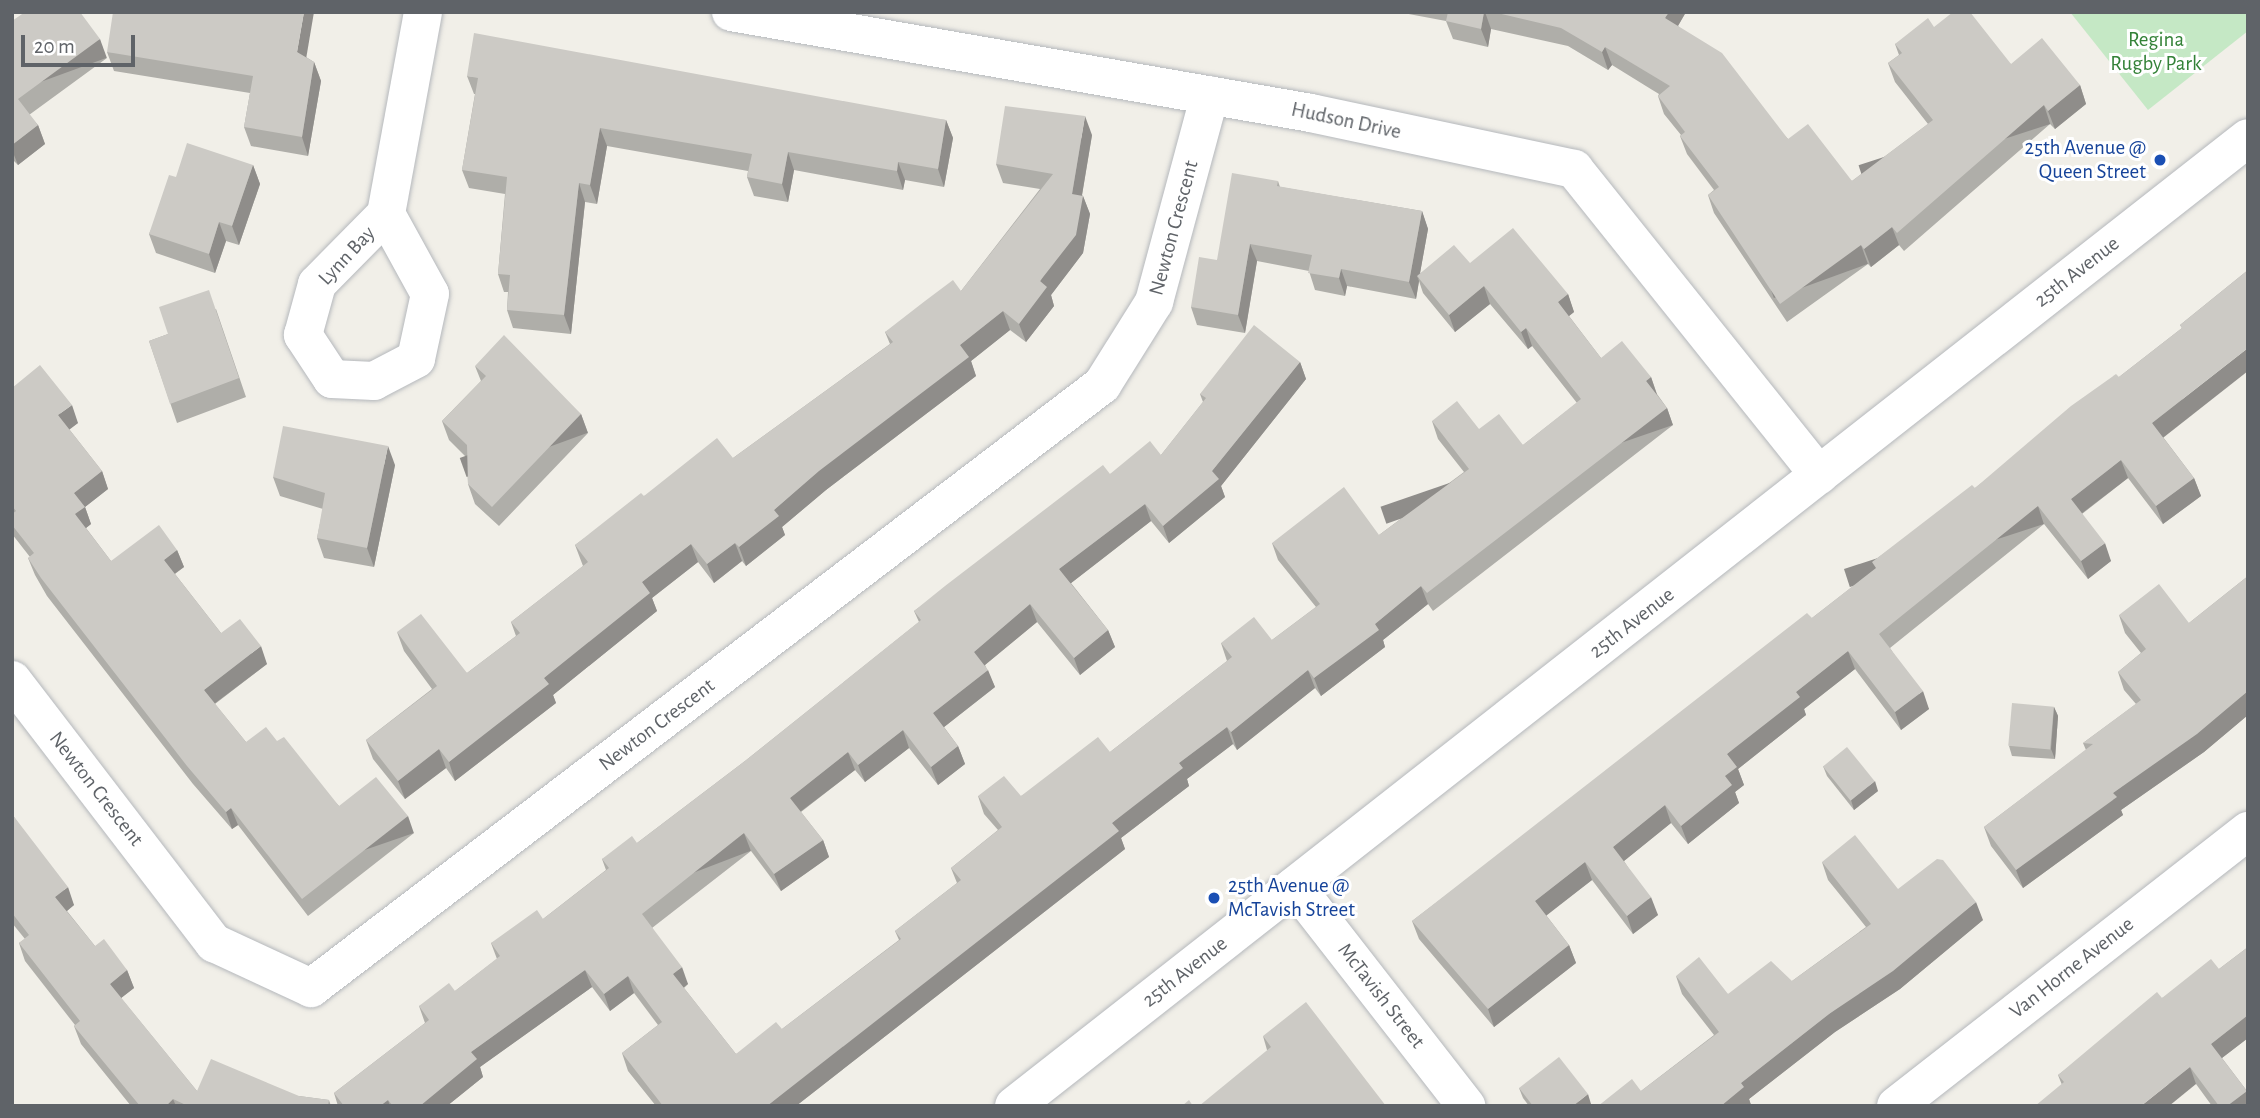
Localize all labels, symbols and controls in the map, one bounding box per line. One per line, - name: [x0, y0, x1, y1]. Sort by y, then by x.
- scale bar: [24, 21, 138, 65]
- park label: Regina Rugby Park: [2110, 27, 2202, 77]
- text: 20 m: [34, 36, 75, 57]
- street label: Hudson Drive: [1289, 97, 1403, 145]
- place label: 25th Avenue @ Queen Street: [2025, 135, 2146, 185]
- marker: 25th Avenue @ Queen Street: [2152, 152, 2168, 168]
- street label: Newton Crescent: [1144, 158, 1204, 298]
- street label: Lynn Bay: [313, 221, 381, 291]
- street label: 25th Avenue: [2030, 231, 2124, 313]
- street label: 25th Avenue: [1585, 582, 1679, 664]
- street label: Newton Crescent: [594, 673, 720, 777]
- street label: Newton Crescent: [43, 727, 149, 851]
- place label: 25th Avenue @ McTavish Street: [1228, 873, 1355, 923]
- marker: 25th Avenue @ McTavish Street: [1206, 890, 1222, 906]
- street label: Van Horne Avenue: [2005, 912, 2139, 1024]
- street label: 25th Avenue: [1138, 931, 1232, 1013]
- street label: McTavish Street: [1332, 938, 1430, 1054]

